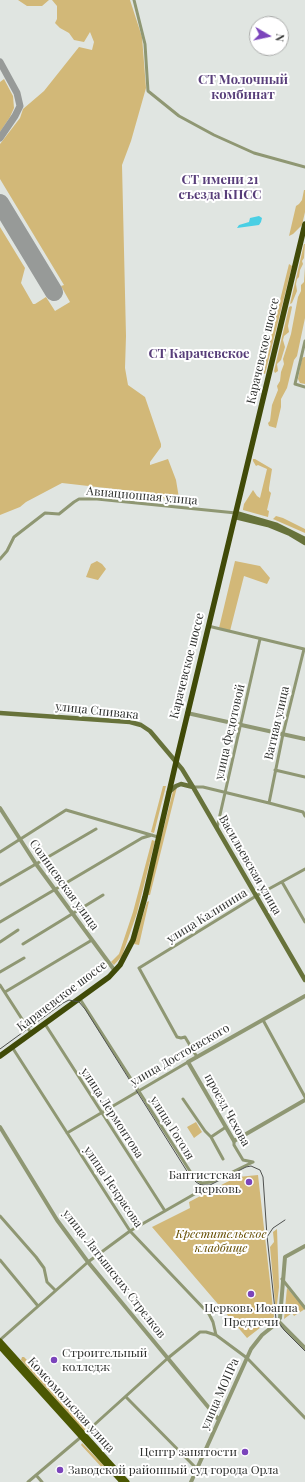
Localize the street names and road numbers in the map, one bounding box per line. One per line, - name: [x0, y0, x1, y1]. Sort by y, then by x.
- street label: Карачевское шоссе: [244, 296, 282, 406]
- street label: Авиационная улица: [86, 484, 198, 508]
- street label: Карачевское шоссе: [167, 612, 207, 720]
- street label: улица Федотовой: [212, 683, 248, 781]
- street label: Ватная улица: [262, 685, 292, 761]
- street label: улица Спивака: [55, 699, 139, 723]
- street label: Васильевская улица: [216, 812, 284, 918]
- street label: Солнцевская улица: [26, 837, 102, 933]
- street label: улица Калинина: [164, 886, 250, 946]
- street label: Карачевское шоссе: [14, 958, 110, 1034]
- street label: улица Достоевского: [128, 1021, 232, 1089]
- street label: улица Лермонтова: [77, 1065, 147, 1161]
- street label: проезд Чехова: [201, 1071, 253, 1149]
- street label: улица Гоголя: [147, 1094, 197, 1162]
- street label: улица Некрасова: [80, 1144, 146, 1230]
- street label: улица Латышских Стрелков: [59, 1207, 169, 1341]
- street label: Комсомольская улица: [24, 1354, 118, 1456]
- street label: улица МОПРа: [198, 1356, 242, 1432]

